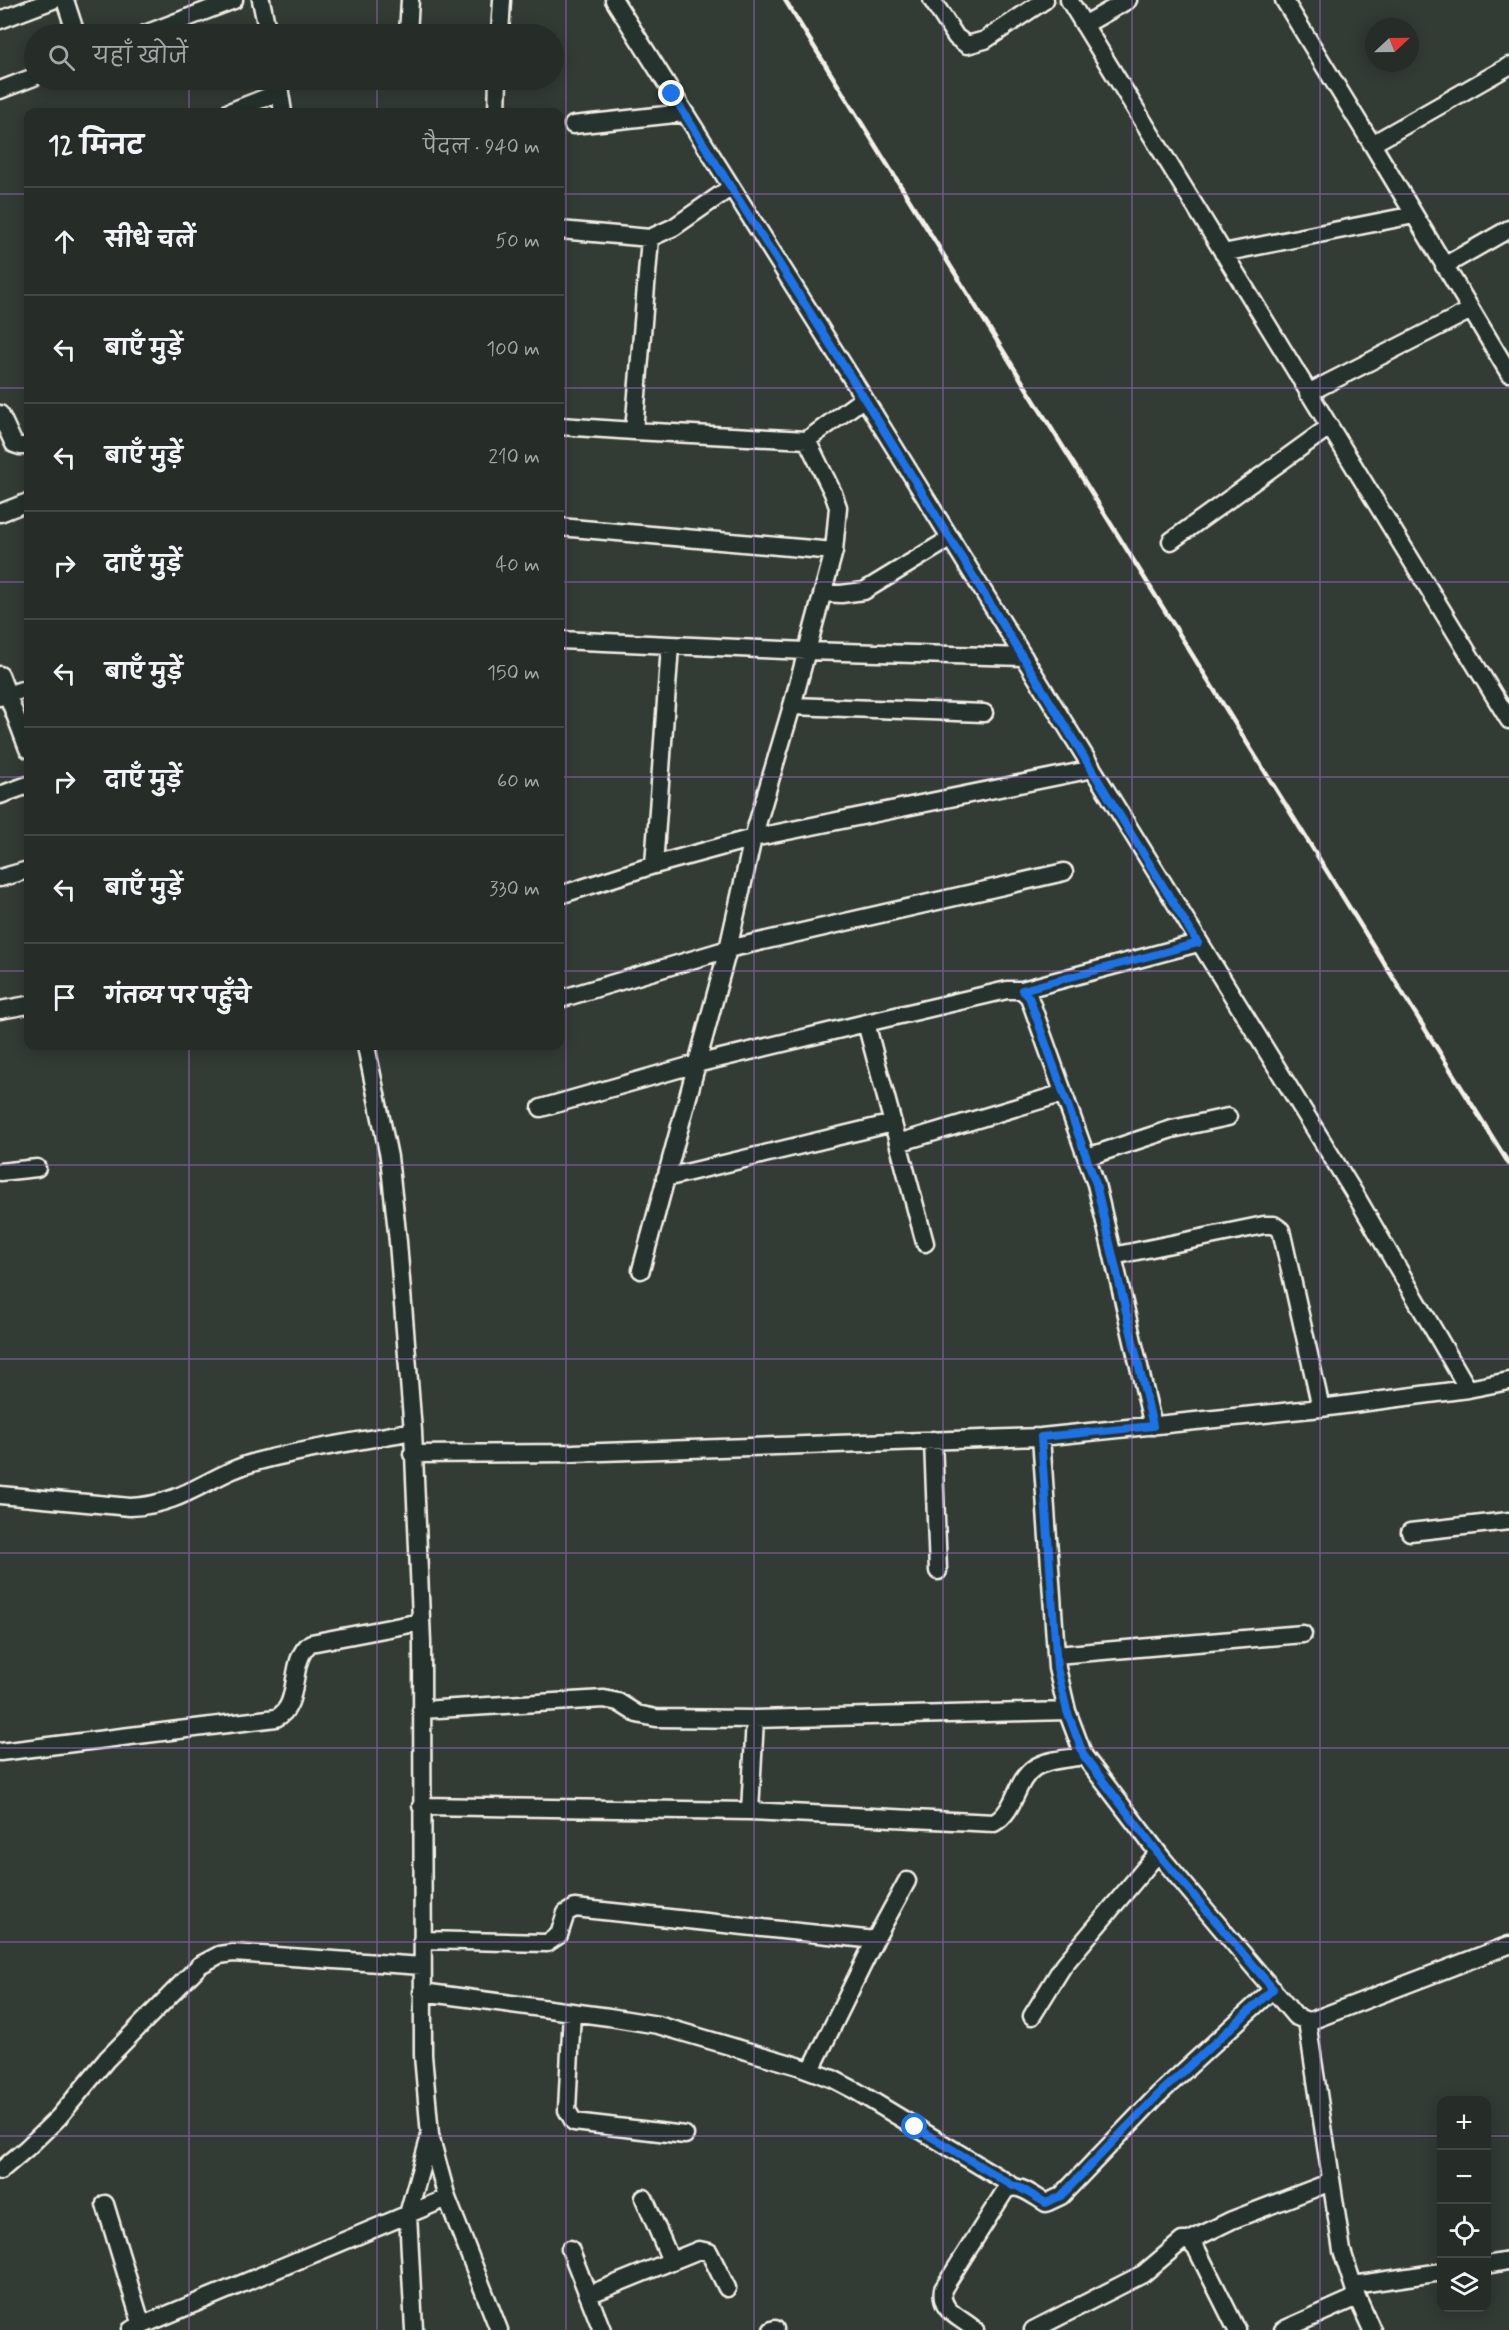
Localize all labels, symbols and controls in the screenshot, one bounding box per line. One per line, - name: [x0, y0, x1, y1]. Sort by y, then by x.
- north arrow: [1365, 18, 1419, 72]
- search box: [24, 24, 564, 90]
- icon: search: [45, 41, 78, 74]
- text: यहाँ खोजें: [93, 43, 188, 71]
- route end: [658, 80, 684, 106]
- text: 12 मिनट: [48, 130, 143, 164]
- text: पैदल · 940 m: [423, 134, 540, 161]
- icon: ahead: [48, 225, 81, 258]
- text: सीधे चलें: [105, 227, 195, 255]
- text: 50 m: [495, 228, 540, 255]
- icon: left: [48, 333, 81, 366]
- text: बाएँ मुड़ें: [105, 335, 183, 363]
- text: 100 m: [486, 336, 540, 363]
- icon: left: [48, 441, 81, 474]
- text: बाएँ मुड़ें: [105, 443, 183, 471]
- text: 210 m: [488, 444, 540, 471]
- icon: right: [48, 549, 81, 582]
- text: दाएँ मुड़ें: [105, 551, 182, 579]
- text: 40 m: [496, 552, 540, 579]
- icon: left: [48, 657, 81, 690]
- text: बाएँ मुड़ें: [105, 659, 183, 687]
- text: 150 m: [487, 660, 540, 687]
- icon: right: [48, 765, 81, 798]
- text: दाएँ मुड़ें: [105, 767, 182, 795]
- text: 60 m: [497, 768, 540, 795]
- icon: left: [48, 873, 81, 906]
- text: बाएँ मुड़ें: [105, 875, 183, 903]
- text: 330 m: [489, 876, 540, 903]
- icon: arrive: [48, 981, 81, 1014]
- text: गंतव्य पर पहुँचे: [105, 983, 251, 1011]
- map controls: [1437, 2096, 1491, 2312]
- button: +: [1437, 2096, 1491, 2150]
- route start: [901, 2113, 927, 2139]
- button: −: [1437, 2150, 1491, 2204]
- button: locate: [1437, 2204, 1491, 2258]
- button: layers: [1437, 2258, 1491, 2312]

